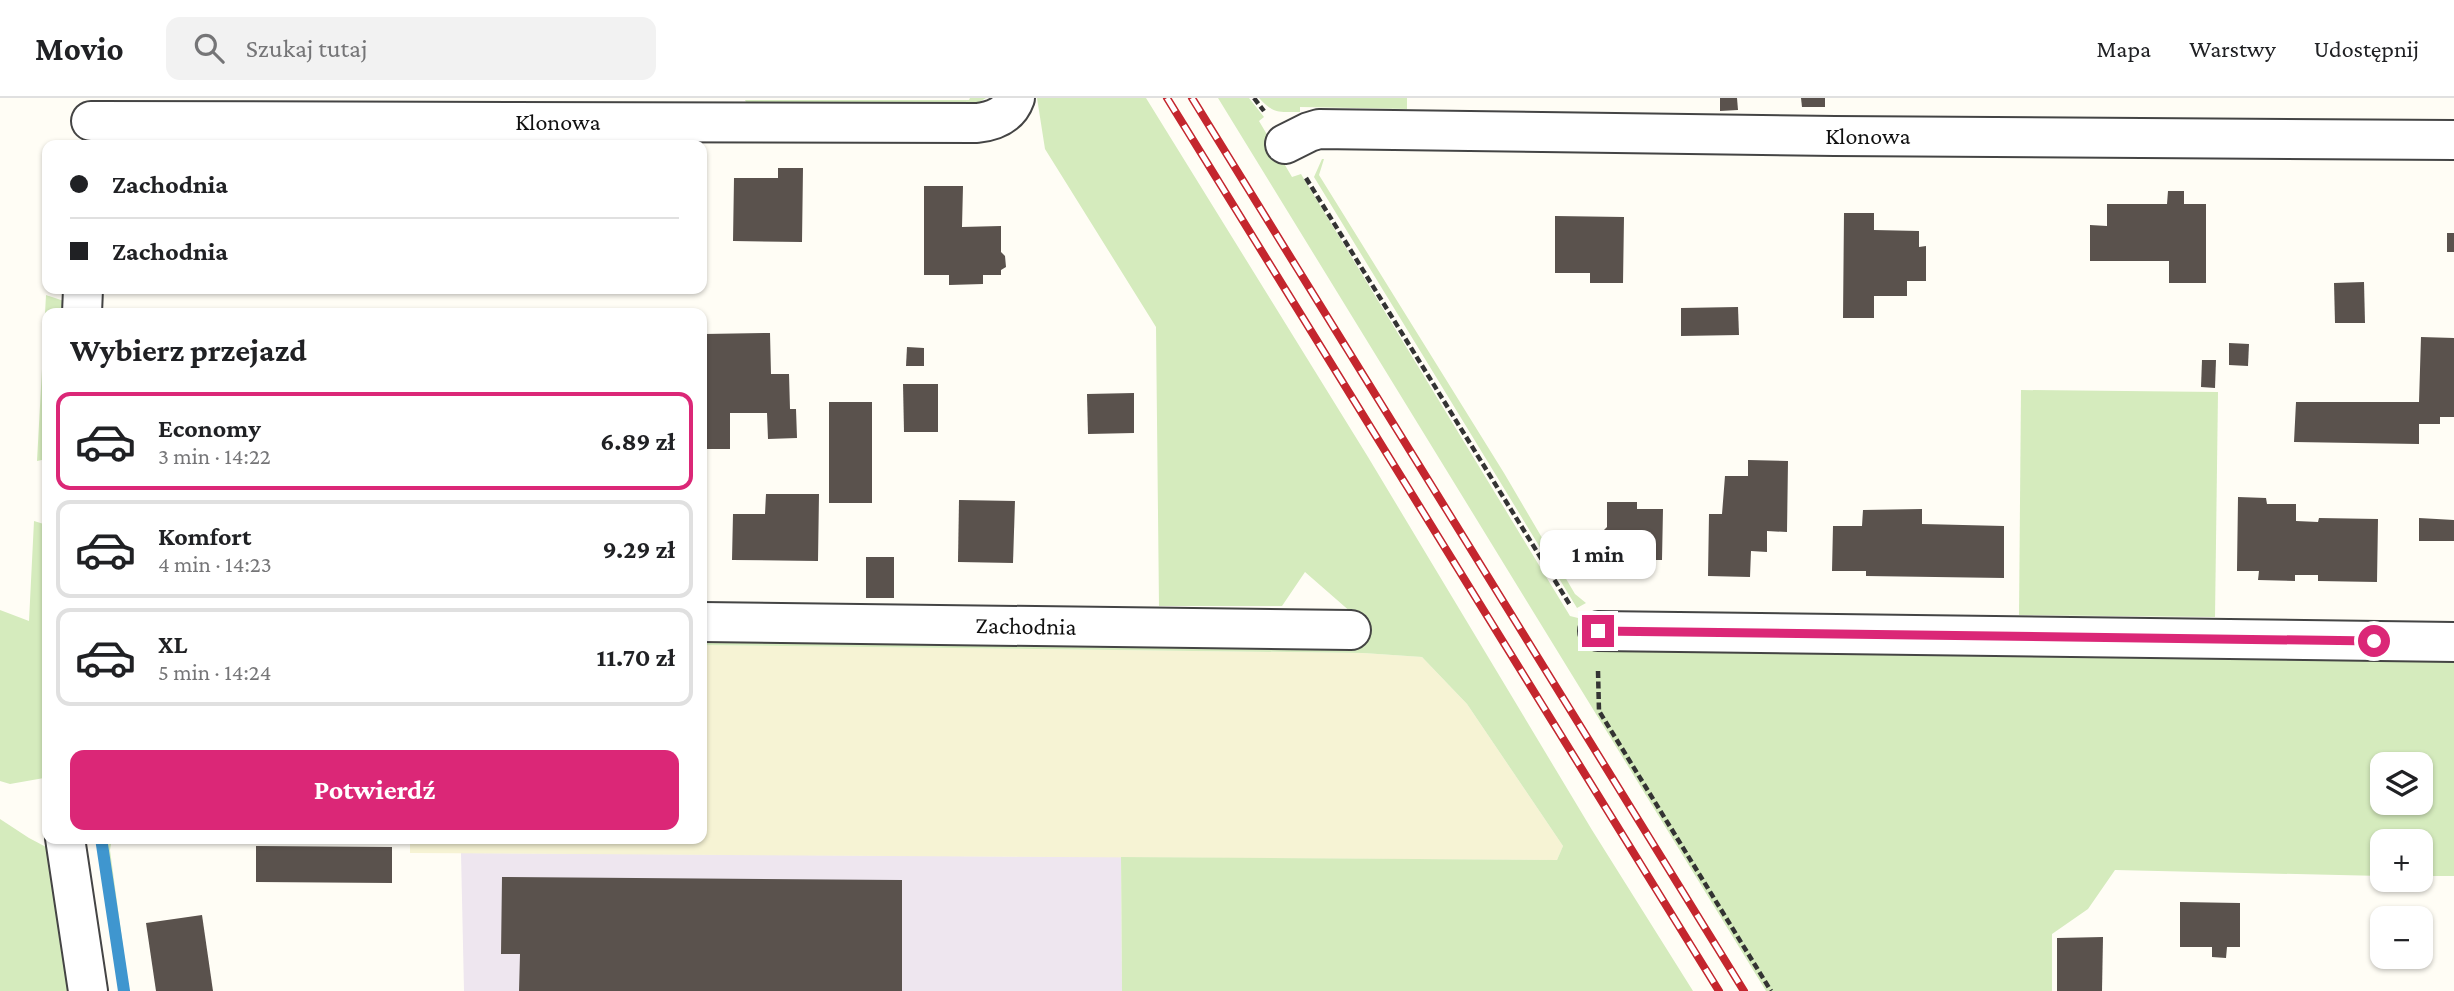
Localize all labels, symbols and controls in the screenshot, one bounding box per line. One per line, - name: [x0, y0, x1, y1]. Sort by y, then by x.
- search box: [166, 17, 656, 80]
- icon: search: [190, 29, 228, 67]
- text: Movio: [35, 30, 124, 67]
- text: Szukaj tutaj: [246, 34, 367, 63]
- text: Mapa: [2096, 35, 2151, 62]
- text: Warstwy: [2189, 35, 2276, 62]
- text: Udostępnij: [2314, 35, 2419, 62]
- street label: Klonowa: [515, 108, 601, 135]
- street label: Klonowa: [1825, 122, 1911, 149]
- text: Zachodnia: [112, 170, 228, 199]
- text: Zachodnia: [112, 237, 228, 266]
- text: Wybierz przejazd: [70, 332, 307, 368]
- icon: car: [74, 410, 137, 473]
- text: Economy: [158, 414, 261, 443]
- text: 6.89 zł: [600, 427, 675, 456]
- text: 3 min · 14:22: [158, 443, 271, 469]
- icon: car: [74, 518, 137, 581]
- text: Komfort: [158, 522, 251, 551]
- callout: 1 min: [1540, 530, 1656, 578]
- text: 9.29 zł: [602, 535, 675, 564]
- text: 1 min: [1572, 541, 1624, 567]
- text: 4 min · 14:23: [158, 551, 272, 577]
- street label: Zachodnia: [975, 611, 1077, 640]
- route end: [1582, 615, 1614, 647]
- route start: [2358, 625, 2390, 657]
- icon: car: [74, 626, 137, 689]
- text: XL: [158, 630, 187, 659]
- text: 11.70 zł: [597, 643, 675, 672]
- text: 5 min · 14:24: [158, 659, 272, 685]
- button: Potwierdź: [70, 750, 679, 830]
- map controls: [2370, 752, 2433, 969]
- button: layers: [2370, 752, 2433, 815]
- button: +: [2370, 829, 2433, 892]
- button: −: [2370, 906, 2433, 969]

